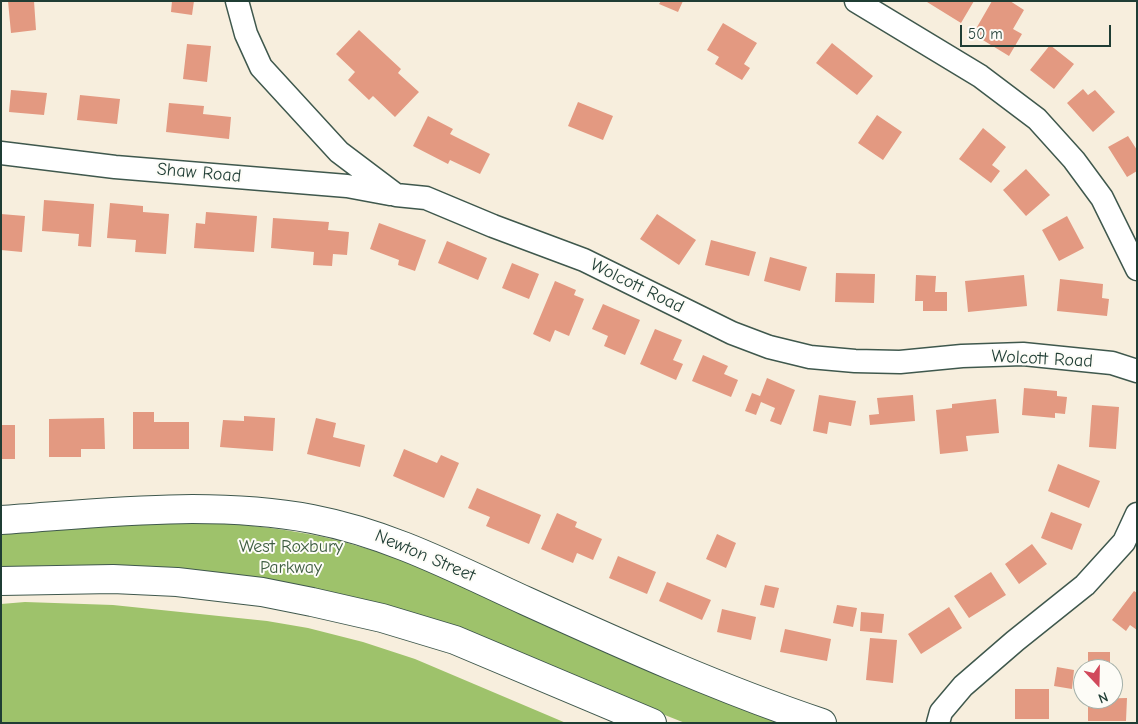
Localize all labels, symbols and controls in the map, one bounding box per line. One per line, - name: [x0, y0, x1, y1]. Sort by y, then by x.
- scale bar: [963, 15, 1114, 47]
- text: 50 m: [968, 25, 1003, 43]
- street label: Shaw Road: [156, 159, 242, 187]
- street label: Wolcott Road: [587, 254, 687, 318]
- street label: Wolcott Road: [991, 346, 1093, 372]
- street label: Newton Street: [372, 525, 478, 587]
- park label: West Roxbury Parkway: [239, 536, 343, 578]
- north arrow: [1073, 659, 1123, 709]
- text: N: [1096, 688, 1111, 707]

